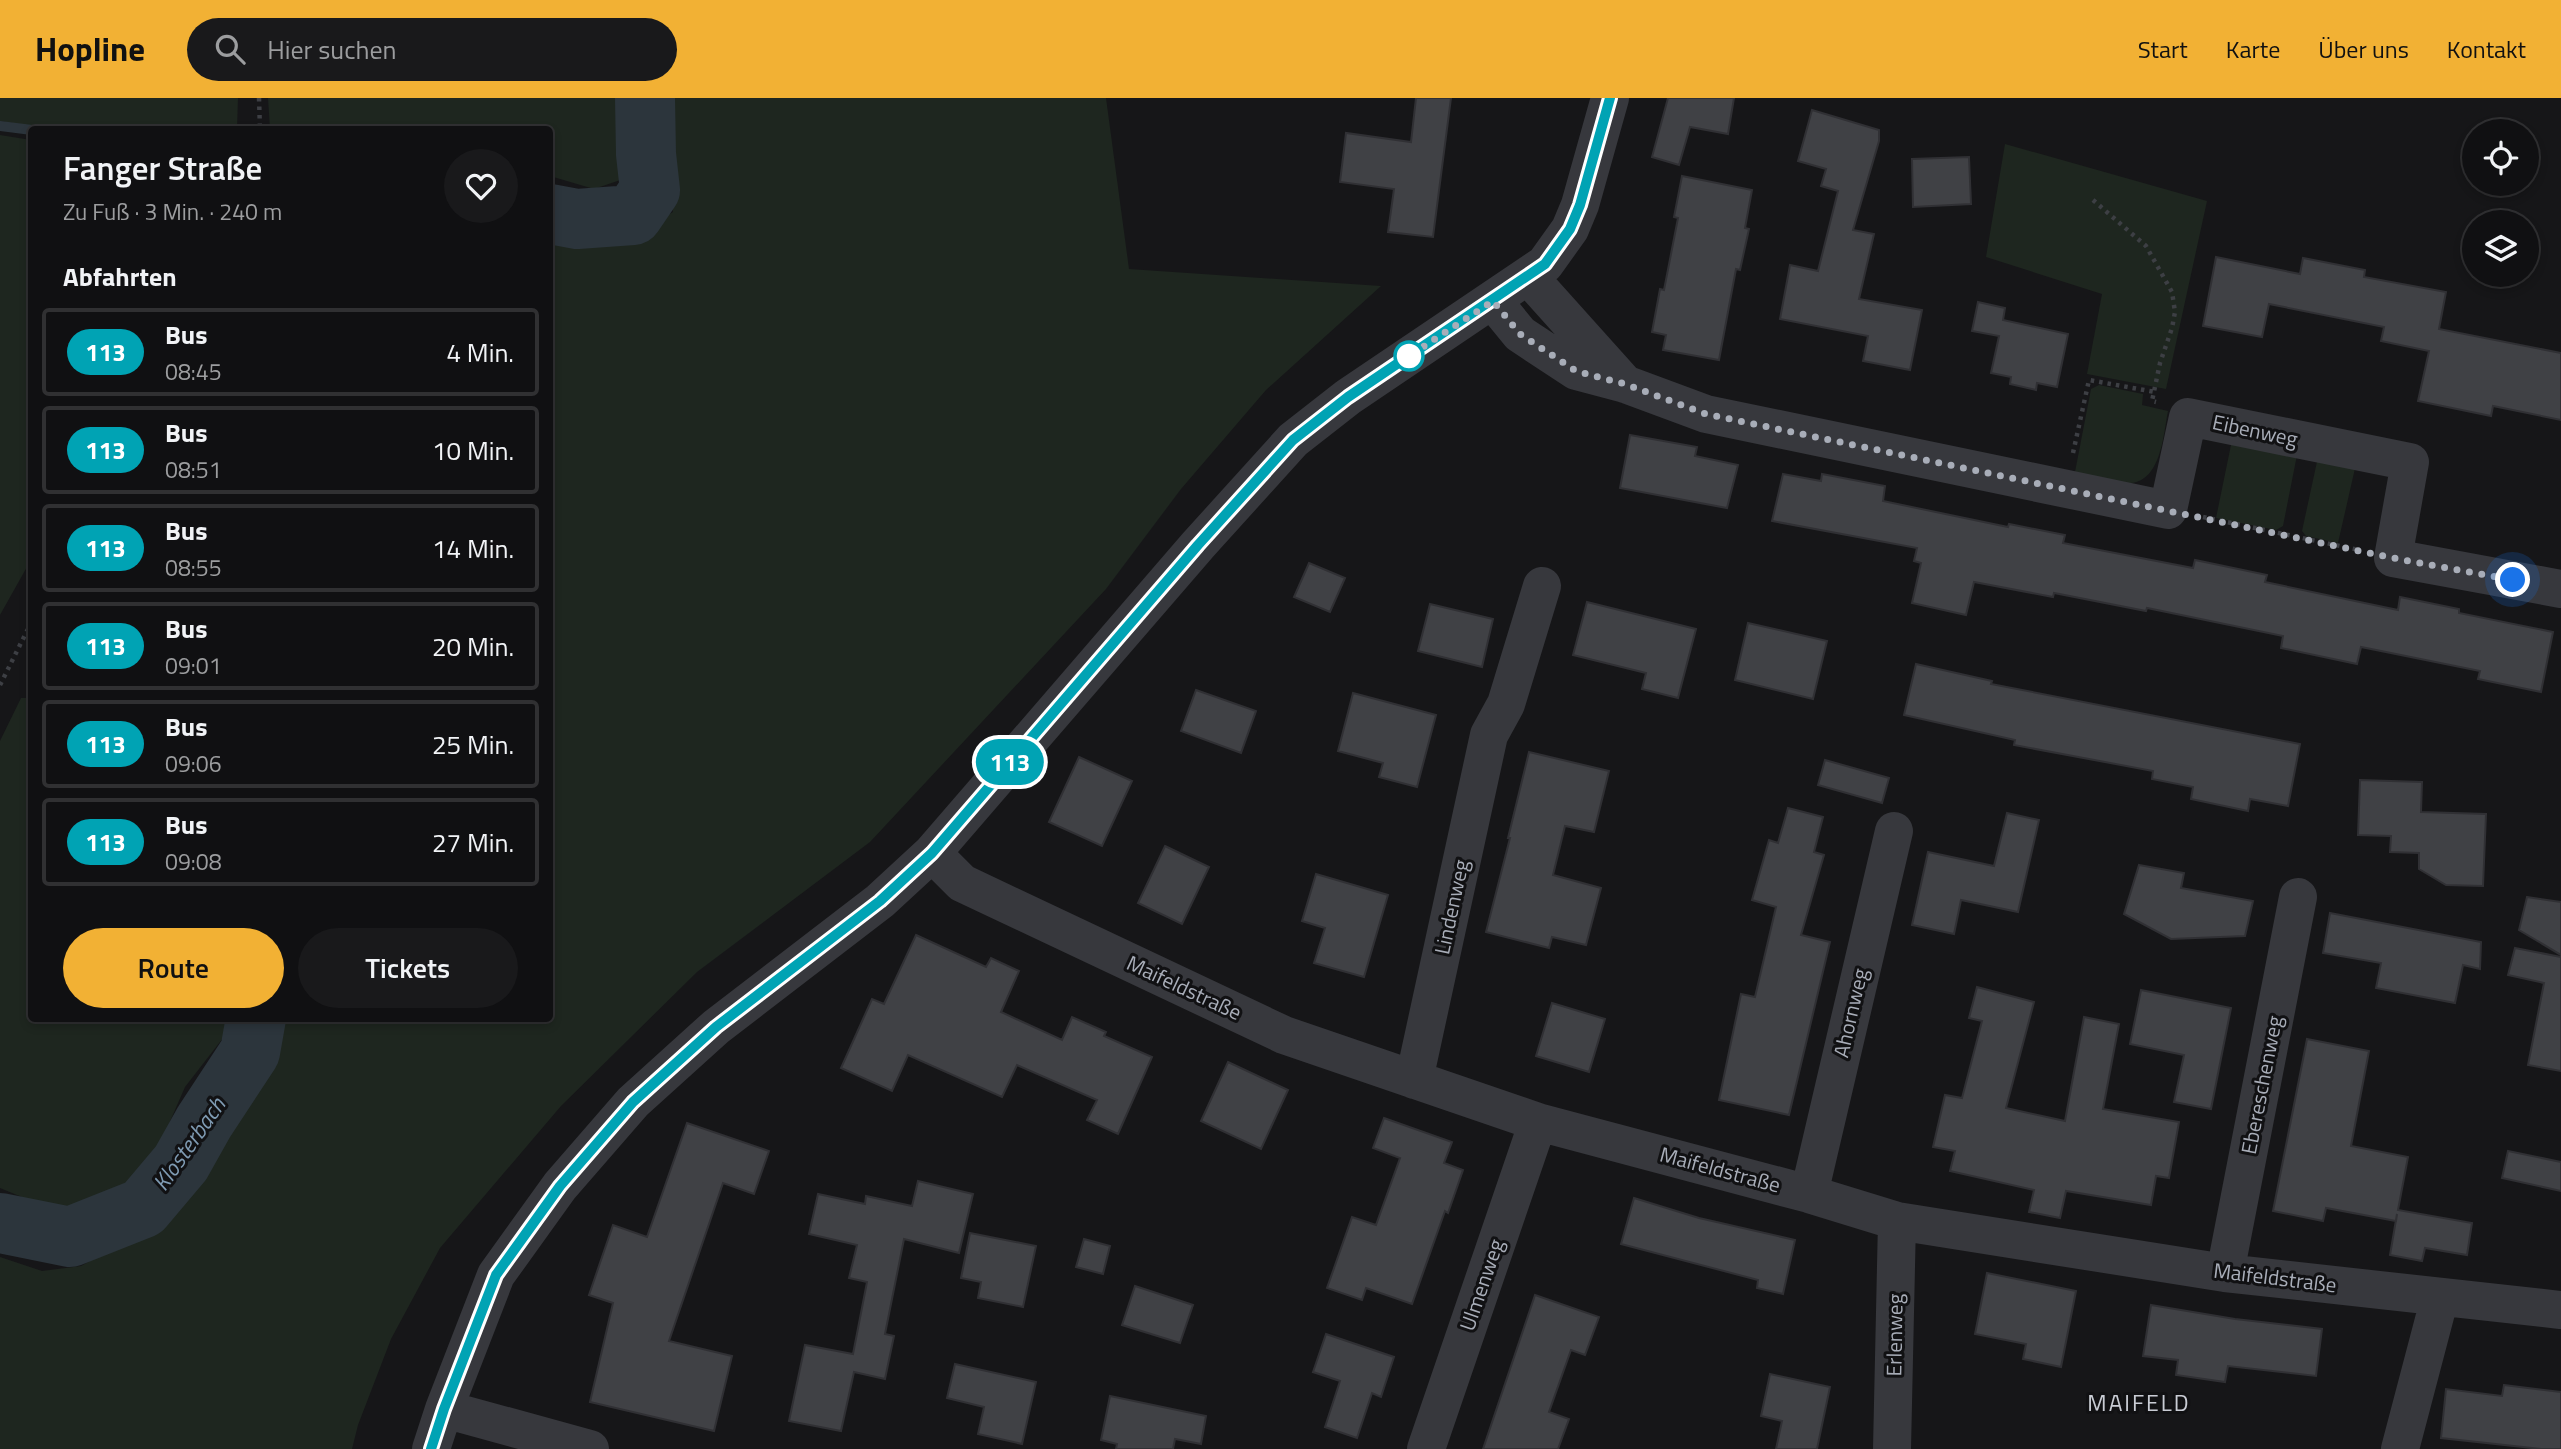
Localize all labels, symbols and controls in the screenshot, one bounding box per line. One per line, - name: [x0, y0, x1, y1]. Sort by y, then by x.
- search box: [187, 18, 677, 81]
- text: Hopline: [35, 24, 145, 74]
- icon: search: [211, 30, 249, 68]
- text: Hier suchen: [267, 30, 397, 69]
- text: Start: [2138, 31, 2188, 67]
- text: Karte: [2226, 31, 2280, 67]
- text: Über uns: [2318, 31, 2409, 67]
- text: Kontakt: [2447, 31, 2526, 67]
- map controls: [2462, 119, 2539, 287]
- button: locate: [2462, 119, 2539, 196]
- text: Fanger Straße: [63, 143, 262, 193]
- button: heart: [444, 149, 518, 223]
- text: Zu Fuß · 3 Min. · 240 m: [63, 194, 282, 229]
- button: layers: [2462, 210, 2539, 287]
- text: Abfahrten: [63, 257, 177, 296]
- text: Bus: [165, 315, 207, 354]
- text: 4 Min.: [447, 333, 514, 372]
- text: 113: [85, 334, 126, 370]
- unlabelled marker: [1394, 341, 1424, 371]
- text: 08:45: [165, 354, 222, 389]
- street label: Eibenweg: [2210, 405, 2301, 455]
- text: Bus: [165, 413, 207, 452]
- text: 10 Min.: [432, 431, 514, 470]
- text: 113: [85, 432, 126, 468]
- text: 08:51: [165, 452, 222, 487]
- text: Bus: [165, 511, 207, 550]
- text: 14 Min.: [432, 529, 514, 568]
- text: 113: [85, 530, 126, 566]
- text: 08:55: [165, 550, 222, 585]
- your location: [2495, 562, 2530, 597]
- text: Bus: [165, 609, 207, 648]
- text: 20 Min.: [432, 627, 514, 666]
- text: 113: [85, 628, 126, 664]
- text: 09:01: [165, 648, 222, 683]
- text: Bus: [165, 707, 207, 746]
- text: 25 Min.: [432, 725, 514, 764]
- text: 113: [85, 726, 126, 762]
- line badge: 113: [970, 739, 1050, 785]
- text: 113: [990, 744, 1030, 780]
- text: 09:06: [165, 746, 222, 781]
- text: Bus: [165, 805, 207, 844]
- text: 27 Min.: [432, 823, 514, 862]
- text: 113: [85, 824, 126, 860]
- text: 09:08: [165, 844, 222, 879]
- street label: Lindenweg: [1425, 856, 1477, 957]
- button: Route: [63, 928, 284, 1008]
- button: Tickets: [298, 928, 518, 1008]
- street label: Maifeldstraße: [1122, 946, 1247, 1028]
- street label: Ahornweg: [1824, 965, 1876, 1061]
- street label: Ebereschenweg: [2232, 1013, 2290, 1157]
- water label: Klosterbach: [144, 1089, 234, 1198]
- street label: Maifeldstraße: [1656, 1138, 1784, 1200]
- street label: Ulmenweg: [1450, 1234, 1512, 1335]
- street label: Maifeldstraße: [2212, 1254, 2338, 1300]
- street label: Erlenweg: [1877, 1293, 1911, 1377]
- district label: MAIFELD: [2087, 1385, 2191, 1420]

